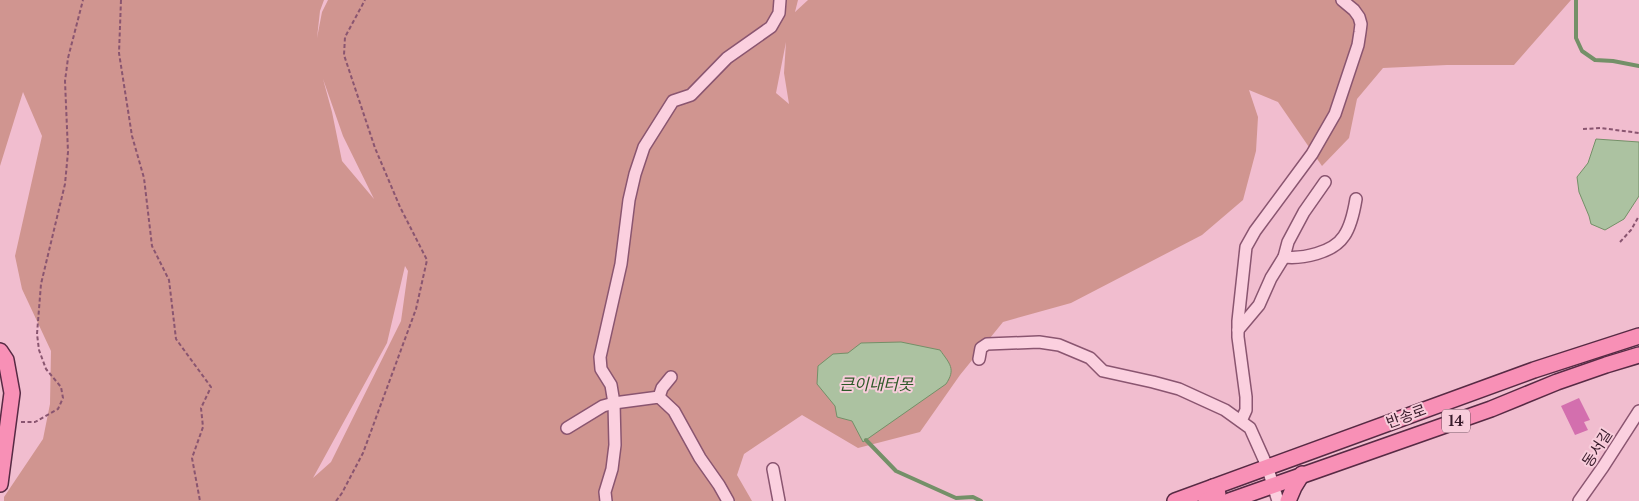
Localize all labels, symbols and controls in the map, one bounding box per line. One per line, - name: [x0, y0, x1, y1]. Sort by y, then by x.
- water label: 큰이내터못: [839, 374, 914, 394]
- street label: 반송로: [1383, 400, 1429, 432]
- road number: 14: [1442, 410, 1470, 432]
- street label: 동서길: [1578, 425, 1616, 471]

